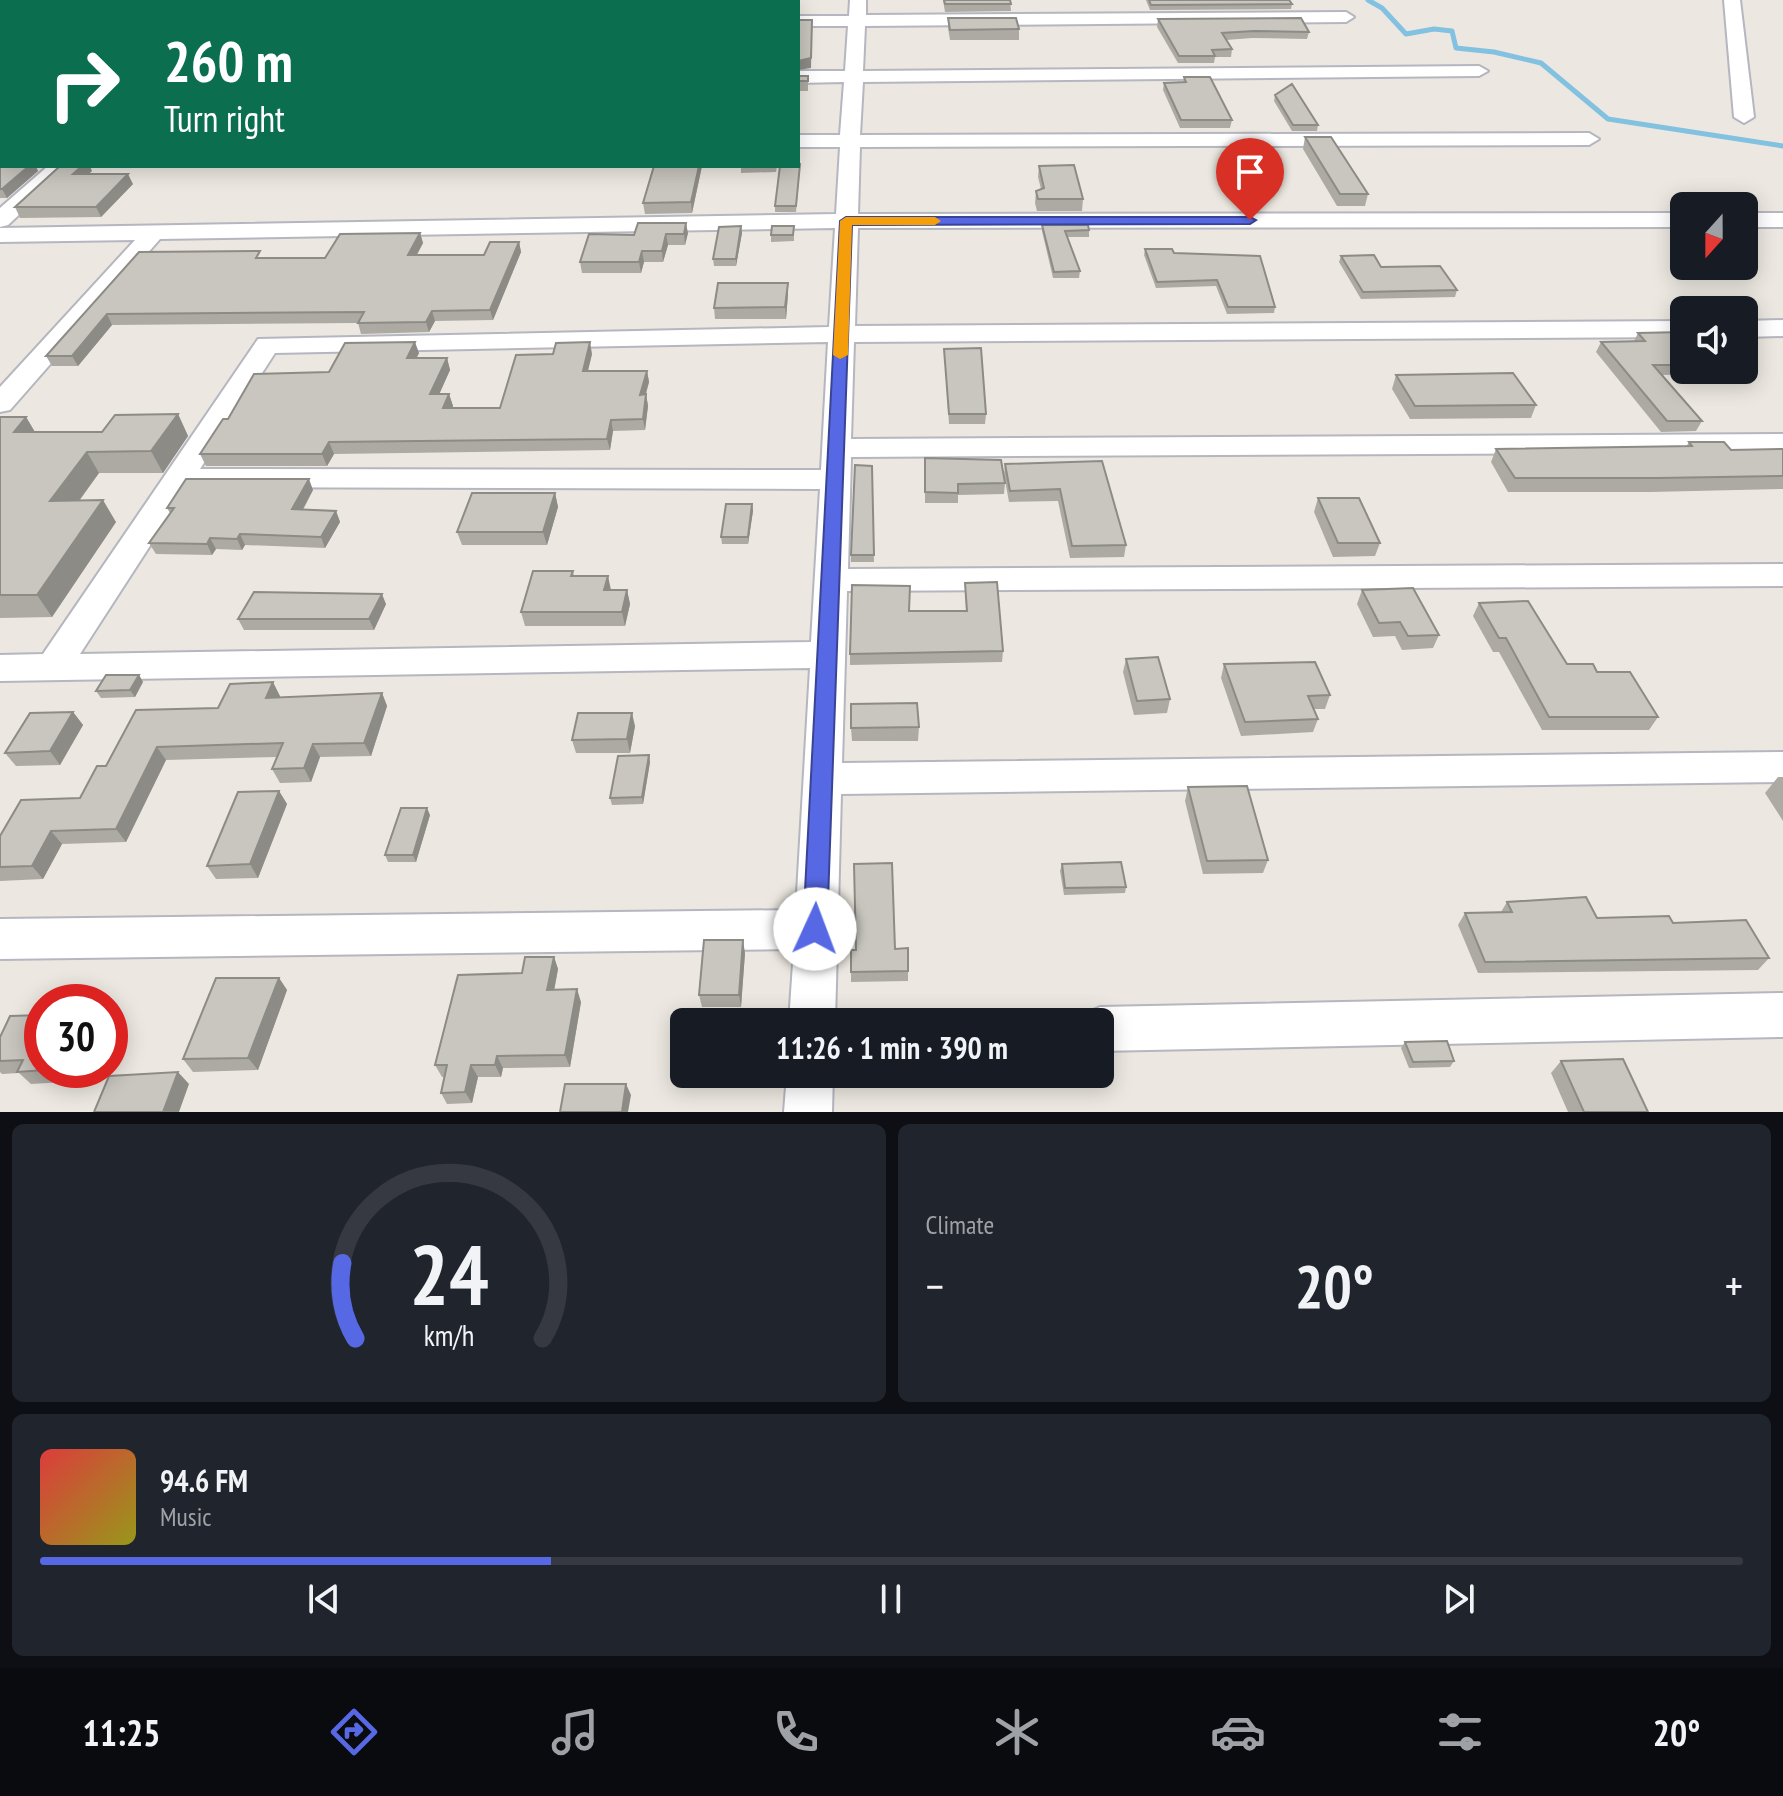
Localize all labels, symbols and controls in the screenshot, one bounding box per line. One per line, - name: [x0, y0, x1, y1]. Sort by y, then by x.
- text: 260 m: [164, 25, 293, 97]
- icon: right: [32, 32, 136, 136]
- text: Turn right: [164, 95, 285, 142]
- pin: [1216, 138, 1284, 220]
- icon: arrive: [1228, 150, 1272, 194]
- north arrow: [1670, 192, 1758, 280]
- map controls: [1670, 192, 1758, 384]
- button: sound: [1670, 296, 1758, 384]
- position arrow: [773, 887, 857, 971]
- speed limit sign: 30: [24, 984, 128, 1088]
- text: 11:26 · 1 min · 390 m: [776, 1028, 1008, 1067]
- text: Climate: [926, 1208, 994, 1241]
- text: 24: [409, 1220, 489, 1328]
- text: 20°: [1295, 1247, 1374, 1325]
- text: −: [926, 1257, 944, 1314]
- text: +: [1725, 1257, 1743, 1314]
- text: km/h: [423, 1317, 474, 1354]
- text: 94.6 FM: [160, 1461, 248, 1500]
- text: Music: [160, 1500, 212, 1533]
- icon: previous: [302, 1577, 346, 1621]
- icon: pause: [869, 1577, 913, 1621]
- icon: next: [1437, 1577, 1481, 1621]
- icon: directions: [326, 1704, 382, 1760]
- icon: music: [547, 1704, 603, 1760]
- icon: phone: [768, 1704, 824, 1760]
- icon: climate: [989, 1704, 1045, 1760]
- icon: car: [1210, 1704, 1266, 1760]
- icon: filters: [1432, 1704, 1488, 1760]
- text: 11:25: [83, 1709, 160, 1756]
- text: 20°: [1653, 1709, 1700, 1756]

